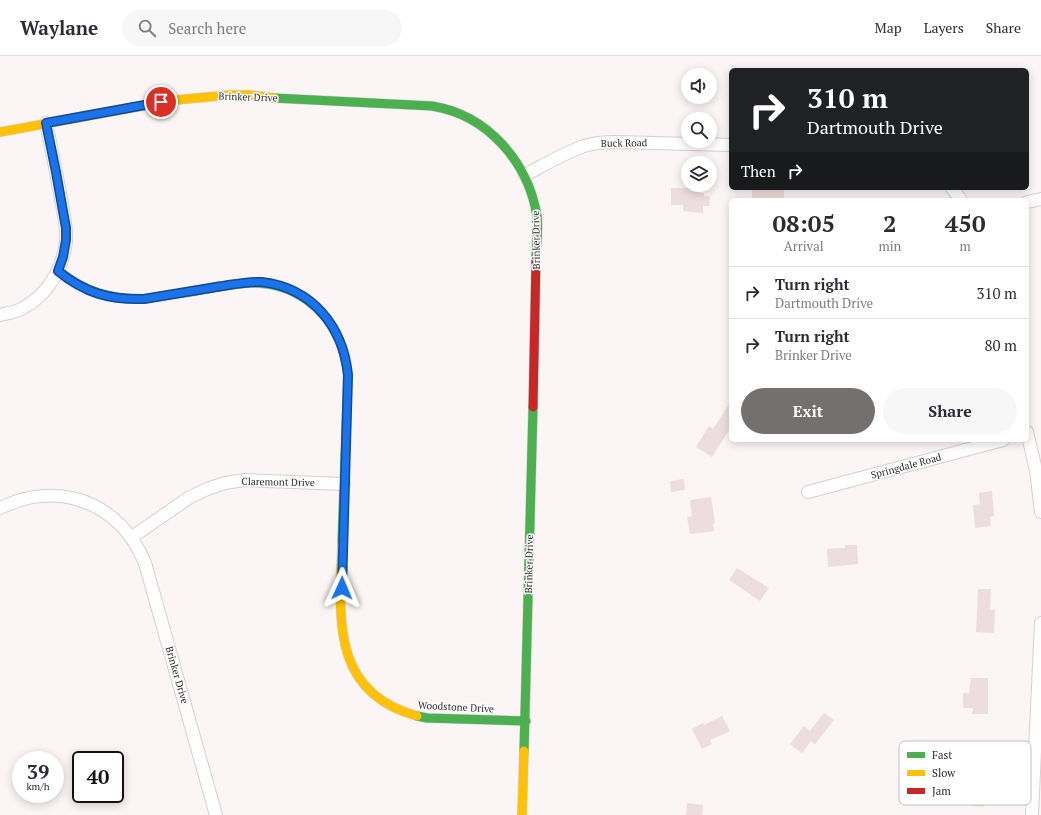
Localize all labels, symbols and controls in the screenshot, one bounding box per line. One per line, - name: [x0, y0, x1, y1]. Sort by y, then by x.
- search box: [122, 10, 402, 46]
- text: Waylane: [20, 15, 98, 40]
- icon: search: [136, 17, 158, 39]
- text: Search here: [168, 18, 246, 38]
- text: Map: [875, 18, 902, 37]
- text: Layers: [924, 18, 964, 37]
- text: Share: [986, 18, 1021, 37]
- map controls: [681, 68, 717, 192]
- button: sound: [681, 68, 717, 104]
- text: 310 m: [807, 79, 888, 116]
- icon: right: [741, 84, 793, 136]
- pin: [144, 85, 178, 119]
- street label: Brinker Drive: [218, 89, 278, 105]
- icon: arrive: [150, 91, 172, 113]
- button: search: [681, 112, 717, 148]
- text: Dartmouth Drive: [807, 115, 943, 139]
- street label: Buck Road: [601, 136, 648, 150]
- button: layers: [681, 156, 717, 192]
- icon: right: [784, 160, 806, 182]
- text: Then: [741, 161, 776, 181]
- text: 08:05: [772, 207, 835, 239]
- text: 2: [883, 207, 897, 239]
- text: 450: [945, 207, 985, 239]
- street label: Brinker Drive: [529, 210, 543, 270]
- text: Arrival: [784, 237, 824, 255]
- text: min: [878, 237, 901, 255]
- text: m: [960, 237, 971, 255]
- text: Turn right: [775, 274, 850, 294]
- icon: right: [741, 282, 763, 304]
- text: 310 m: [976, 283, 1017, 303]
- text: Dartmouth Drive: [775, 294, 873, 312]
- text: Turn right: [775, 326, 850, 346]
- icon: right: [741, 334, 763, 356]
- text: 80 m: [984, 335, 1017, 355]
- text: Brinker Drive: [775, 346, 852, 364]
- button: Exit: [741, 388, 875, 434]
- button: Share: [883, 388, 1017, 434]
- street label: Springdale Road: [869, 450, 943, 482]
- street label: Claremont Drive: [241, 475, 315, 489]
- street label: Brinker Drive: [522, 534, 536, 594]
- position arrow: [321, 567, 363, 609]
- street label: Brinker Drive: [163, 645, 191, 705]
- street label: Woodstone Drive: [418, 699, 494, 715]
- legend: [899, 741, 1031, 805]
- text: Fast: [932, 748, 952, 762]
- speed limit sign: 40: [72, 751, 124, 803]
- text: 39: [27, 758, 49, 785]
- text: Slow: [932, 766, 956, 780]
- text: km/h: [26, 780, 50, 793]
- text: Jam: [932, 784, 951, 798]

